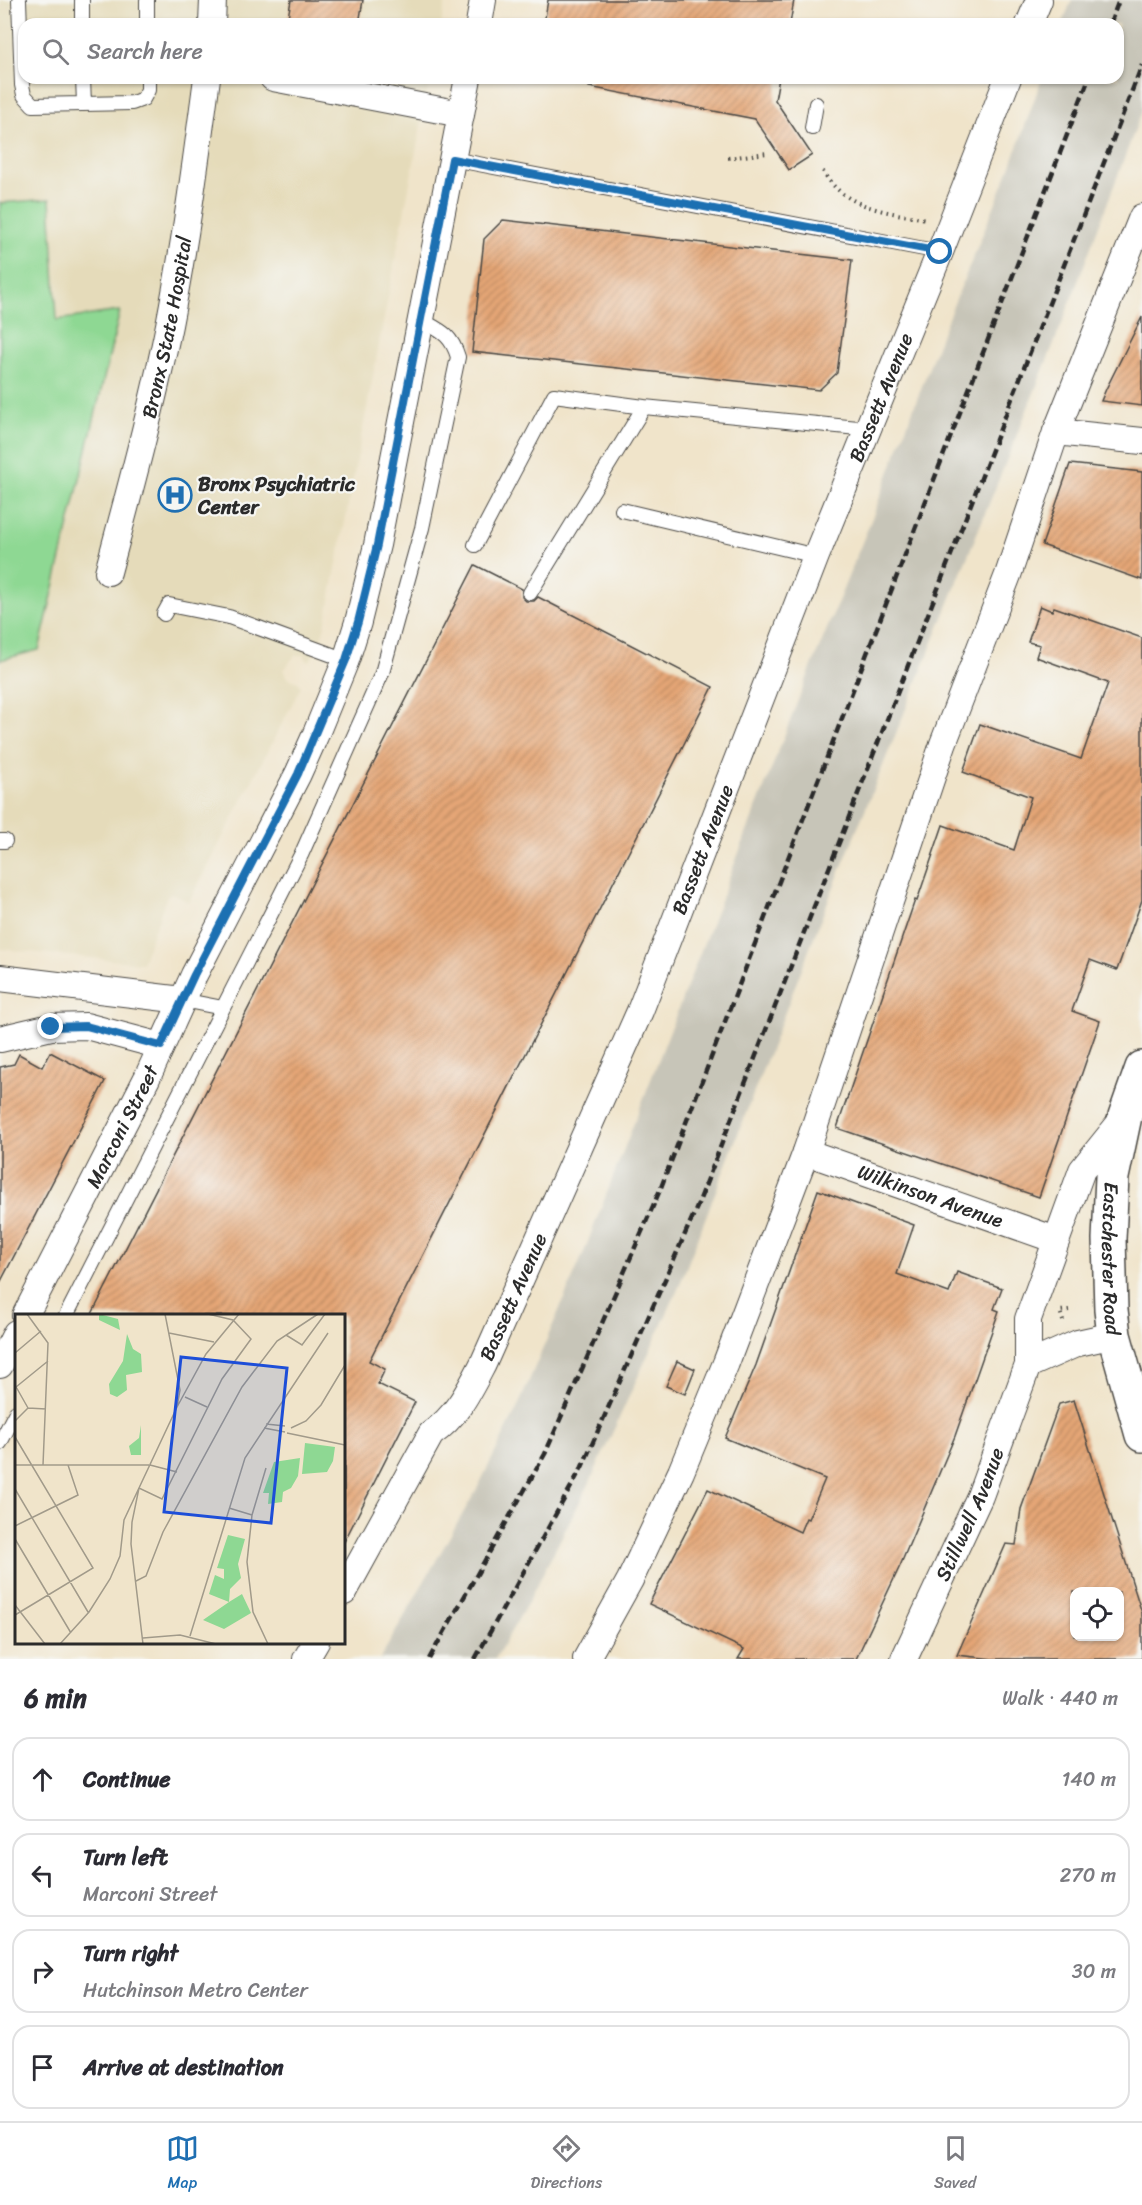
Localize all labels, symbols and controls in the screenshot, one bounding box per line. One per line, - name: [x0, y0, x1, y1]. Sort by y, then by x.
- search box: [18, 18, 1124, 84]
- text: Search here: [87, 32, 203, 71]
- icon: search: [39, 35, 72, 68]
- street label: Bronx State Hospital: [132, 233, 202, 422]
- route start: [926, 238, 952, 264]
- street label: Bassett Avenue: [839, 328, 923, 468]
- place label: Bronx Psychiatric Center: [197, 467, 356, 525]
- hospital icon: Bronx Psychiatric Center: [157, 477, 193, 513]
- street label: Bassett Avenue: [662, 780, 744, 920]
- route end: [37, 1013, 63, 1039]
- street label: Marconi Street: [76, 1058, 169, 1195]
- street label: Wilkinson Avenue: [853, 1154, 1008, 1238]
- street label: Eastchester Road: [1091, 1181, 1131, 1339]
- street label: Bassett Avenue: [469, 1227, 557, 1367]
- inset map: [15, 1314, 345, 1644]
- street label: Stillwell Avenue: [926, 1443, 1014, 1587]
- map controls: [1070, 1587, 1124, 1641]
- button: locate: [1070, 1587, 1124, 1641]
- text: 6 min: [24, 1675, 87, 1721]
- text: Walk · 440 m: [1002, 1681, 1118, 1716]
- text: Continue: [83, 1760, 171, 1799]
- text: 140 m: [1062, 1762, 1116, 1797]
- icon: ahead: [26, 1763, 59, 1796]
- text: Turn left: [83, 1838, 168, 1877]
- text: 270 m: [1060, 1858, 1116, 1893]
- icon: left: [26, 1859, 59, 1892]
- text: Marconi Street: [83, 1877, 217, 1912]
- text: Turn right: [83, 1934, 178, 1973]
- text: 30 m: [1072, 1954, 1116, 1989]
- icon: right: [26, 1955, 59, 1988]
- text: Hutchinson Metro Center: [83, 1973, 308, 2008]
- text: Arrive at destination: [83, 2048, 284, 2087]
- icon: arrive: [26, 2051, 59, 2084]
- tab: Map: [166, 2132, 199, 2197]
- tab: Directions: [531, 2132, 602, 2197]
- tab: Saved: [934, 2132, 976, 2197]

